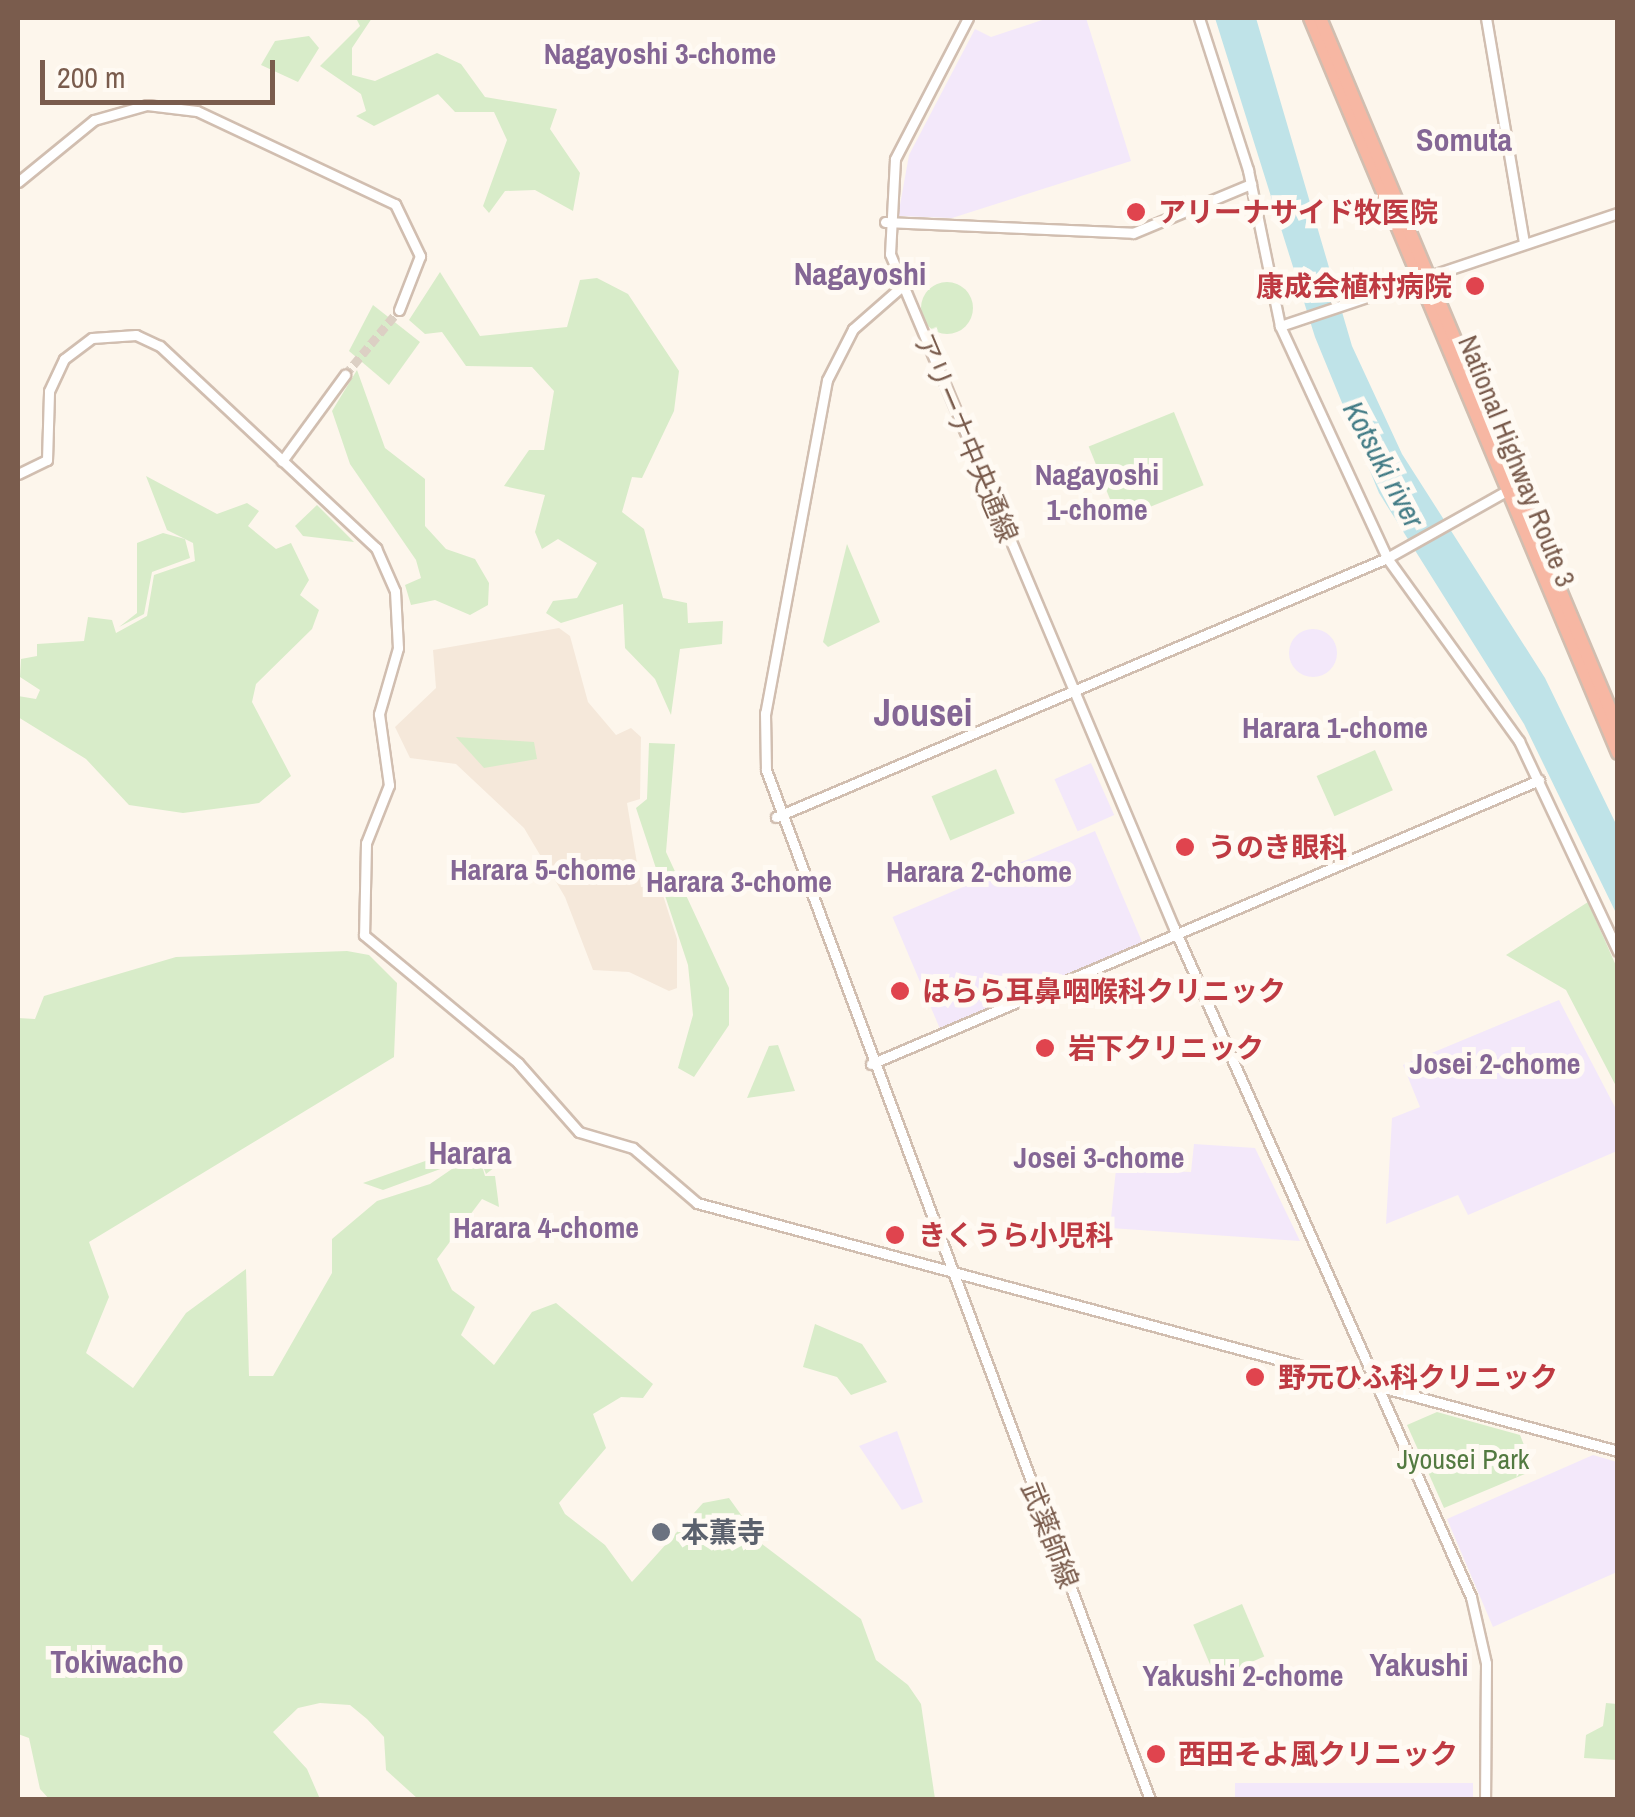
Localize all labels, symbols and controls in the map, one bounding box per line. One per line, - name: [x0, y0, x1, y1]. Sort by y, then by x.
- district label: Nagayoshi 3-chome: [544, 35, 776, 71]
- scale bar: [45, 40, 280, 102]
- text: 200 m: [57, 57, 125, 97]
- district label: Somuta: [1416, 121, 1512, 159]
- place label: アリーナサイド牧医院: [1158, 195, 1438, 229]
- marker: アリーナサイド牧医院: [1123, 199, 1149, 225]
- district label: Nagayoshi: [794, 255, 926, 293]
- place label: 康成会植村病院: [1256, 269, 1452, 303]
- marker: 康成会植村病院: [1462, 273, 1488, 299]
- street label: アリーナ中央通線: [907, 328, 1025, 548]
- street label: National Highway Route 3: [1451, 330, 1583, 592]
- water label: Kotsuki river: [1336, 395, 1432, 533]
- district label: Nagayoshi 1-chome: [1035, 456, 1159, 526]
- district label: Jousei: [874, 690, 972, 736]
- district label: Harara 1-chome: [1242, 709, 1428, 745]
- place label: うのき眼科: [1208, 830, 1348, 864]
- marker: うのき眼科: [1172, 834, 1198, 860]
- district label: Harara 5-chome: [450, 851, 636, 887]
- district label: Harara 2-chome: [886, 853, 1072, 889]
- district label: Harara 3-chome: [646, 863, 832, 899]
- place label: はらら耳鼻咽喉科クリニック: [922, 974, 1286, 1008]
- marker: はらら耳鼻咽喉科クリニック: [887, 978, 913, 1004]
- place label: 岩下クリニック: [1068, 1031, 1264, 1065]
- marker: 岩下クリニック: [1032, 1035, 1058, 1061]
- district label: Josei 2-chome: [1410, 1045, 1580, 1081]
- district label: Harara: [428, 1134, 512, 1172]
- district label: Josei 3-chome: [1014, 1139, 1184, 1175]
- district label: Harara 4-chome: [453, 1209, 639, 1245]
- place label: きくうら小児科: [918, 1218, 1114, 1252]
- marker: きくうら小児科: [882, 1222, 908, 1248]
- place label: 野元ひふ科クリニック: [1278, 1360, 1558, 1394]
- marker: 野元ひふ科クリニック: [1242, 1364, 1268, 1390]
- park label: Jyousei Park: [1397, 1442, 1529, 1476]
- street label: 武薬師線: [1014, 1477, 1086, 1593]
- place label: 本薫寺: [681, 1515, 765, 1549]
- marker: 本薫寺: [650, 1521, 672, 1543]
- district label: Tokiwacho: [50, 1643, 184, 1681]
- district label: Yakushi: [1369, 1646, 1469, 1684]
- district label: Yakushi 2-chome: [1143, 1657, 1343, 1693]
- place label: 西田そよ風クリニック: [1178, 1737, 1458, 1771]
- marker: 西田そよ風クリニック: [1143, 1741, 1169, 1767]

